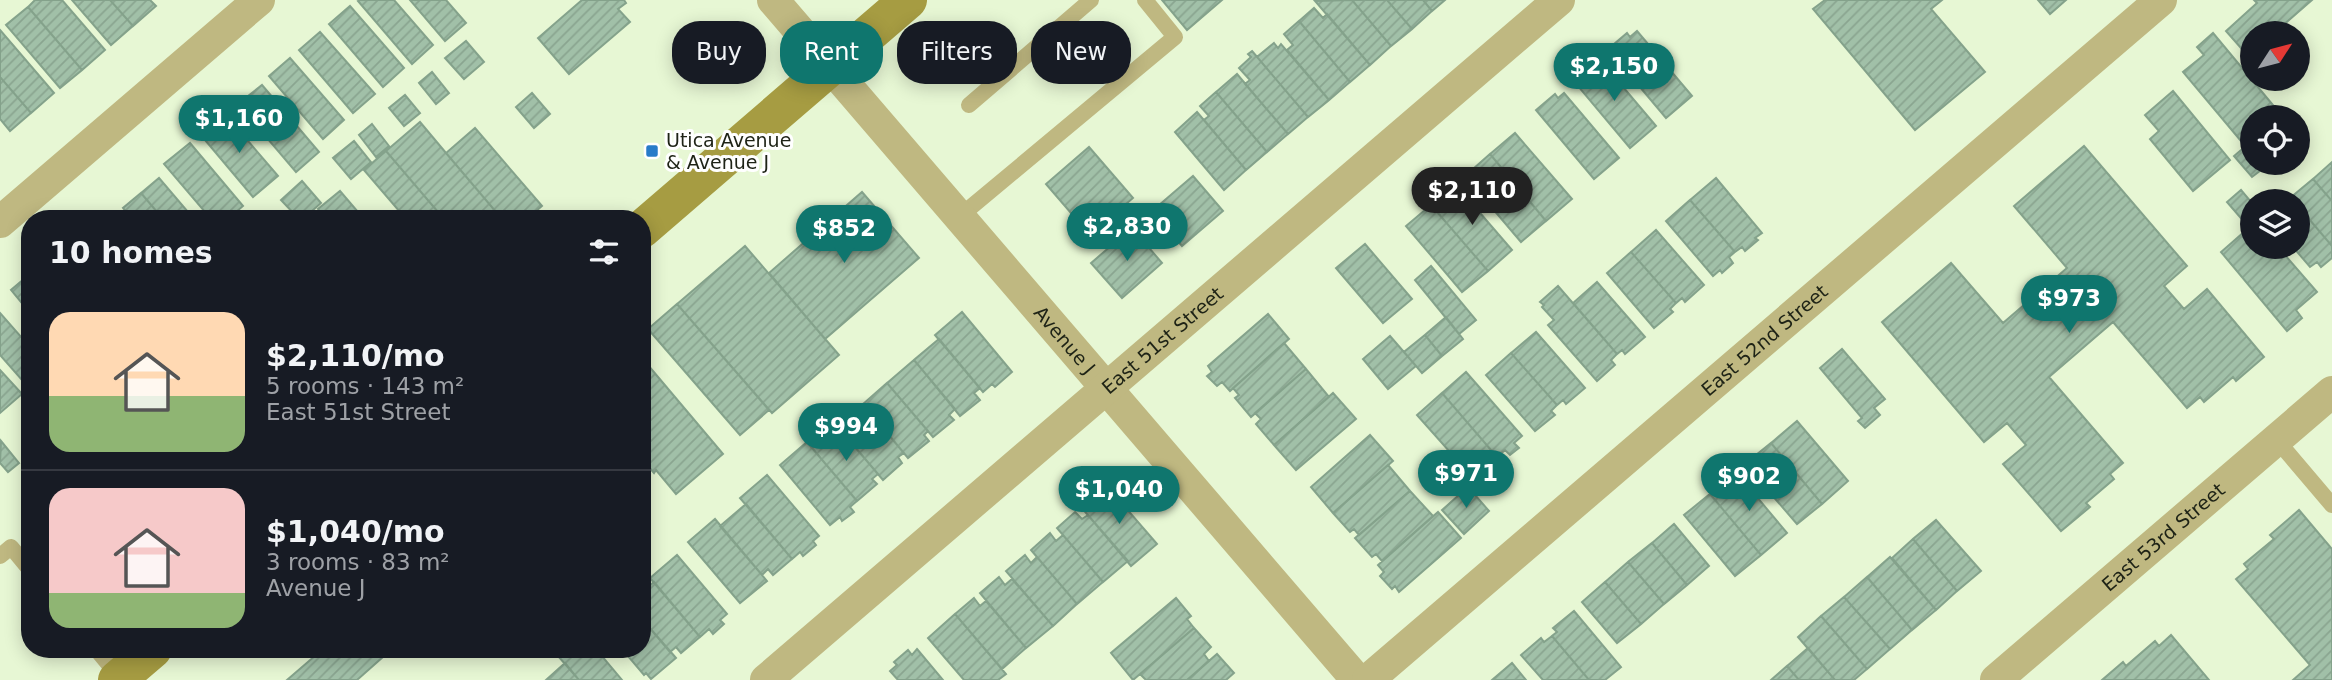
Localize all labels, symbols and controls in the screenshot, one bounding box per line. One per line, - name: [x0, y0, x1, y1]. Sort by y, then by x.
- chip: Buy: [672, 21, 766, 84]
- chip: Rent: [780, 21, 883, 84]
- chip: Filters: [897, 21, 1017, 84]
- chip: New: [1031, 21, 1131, 84]
- north arrow: [2240, 21, 2310, 91]
- map controls: [2240, 21, 2310, 259]
- pin: $2,150: [1557, 43, 1671, 103]
- text: $2,150: [1570, 53, 1658, 79]
- pin: $1,160: [182, 96, 296, 155]
- text: $1,160: [195, 105, 283, 131]
- button: locate: [2240, 105, 2310, 175]
- place label: Utica Avenue & Avenue J: [666, 129, 791, 173]
- marker: Utica Avenue & Avenue J: [644, 143, 660, 159]
- pin: $2,110: [1415, 168, 1529, 227]
- text: $2,110: [1428, 177, 1516, 203]
- button: layers: [2240, 189, 2310, 259]
- pin: $2,830: [1070, 204, 1184, 263]
- pin: $852: [803, 205, 885, 265]
- text: $2,830: [1083, 213, 1171, 239]
- text: $852: [812, 215, 876, 241]
- icon: filters: [585, 233, 623, 271]
- text: 10 homes: [49, 235, 213, 270]
- pin: $973: [2028, 276, 2110, 335]
- street label: East 52nd Street: [1697, 280, 1832, 400]
- street label: East 51st Street: [1097, 282, 1227, 398]
- text: $973: [2037, 285, 2101, 311]
- street label: Avenue J: [1030, 301, 1100, 378]
- text: $2,110/mo: [266, 338, 445, 373]
- icon: home: [105, 340, 189, 424]
- text: 5 rooms · 143 m²: [266, 373, 464, 399]
- text: East 51st Street: [266, 399, 450, 425]
- pin: $994: [805, 404, 887, 463]
- text: $994: [814, 413, 878, 439]
- pin: $971: [1425, 450, 1507, 510]
- pin: $902: [1708, 454, 1790, 513]
- text: $971: [1434, 460, 1498, 486]
- text: $902: [1717, 463, 1781, 489]
- pin: $1,040: [1062, 466, 1176, 526]
- text: $1,040: [1075, 476, 1163, 502]
- street label: East 53rd Street: [2097, 478, 2229, 595]
- text: $1,040/mo: [266, 514, 445, 549]
- icon: home: [105, 516, 189, 600]
- text: 3 rooms · 83 m²: [266, 549, 450, 575]
- text: Avenue J: [266, 575, 366, 601]

